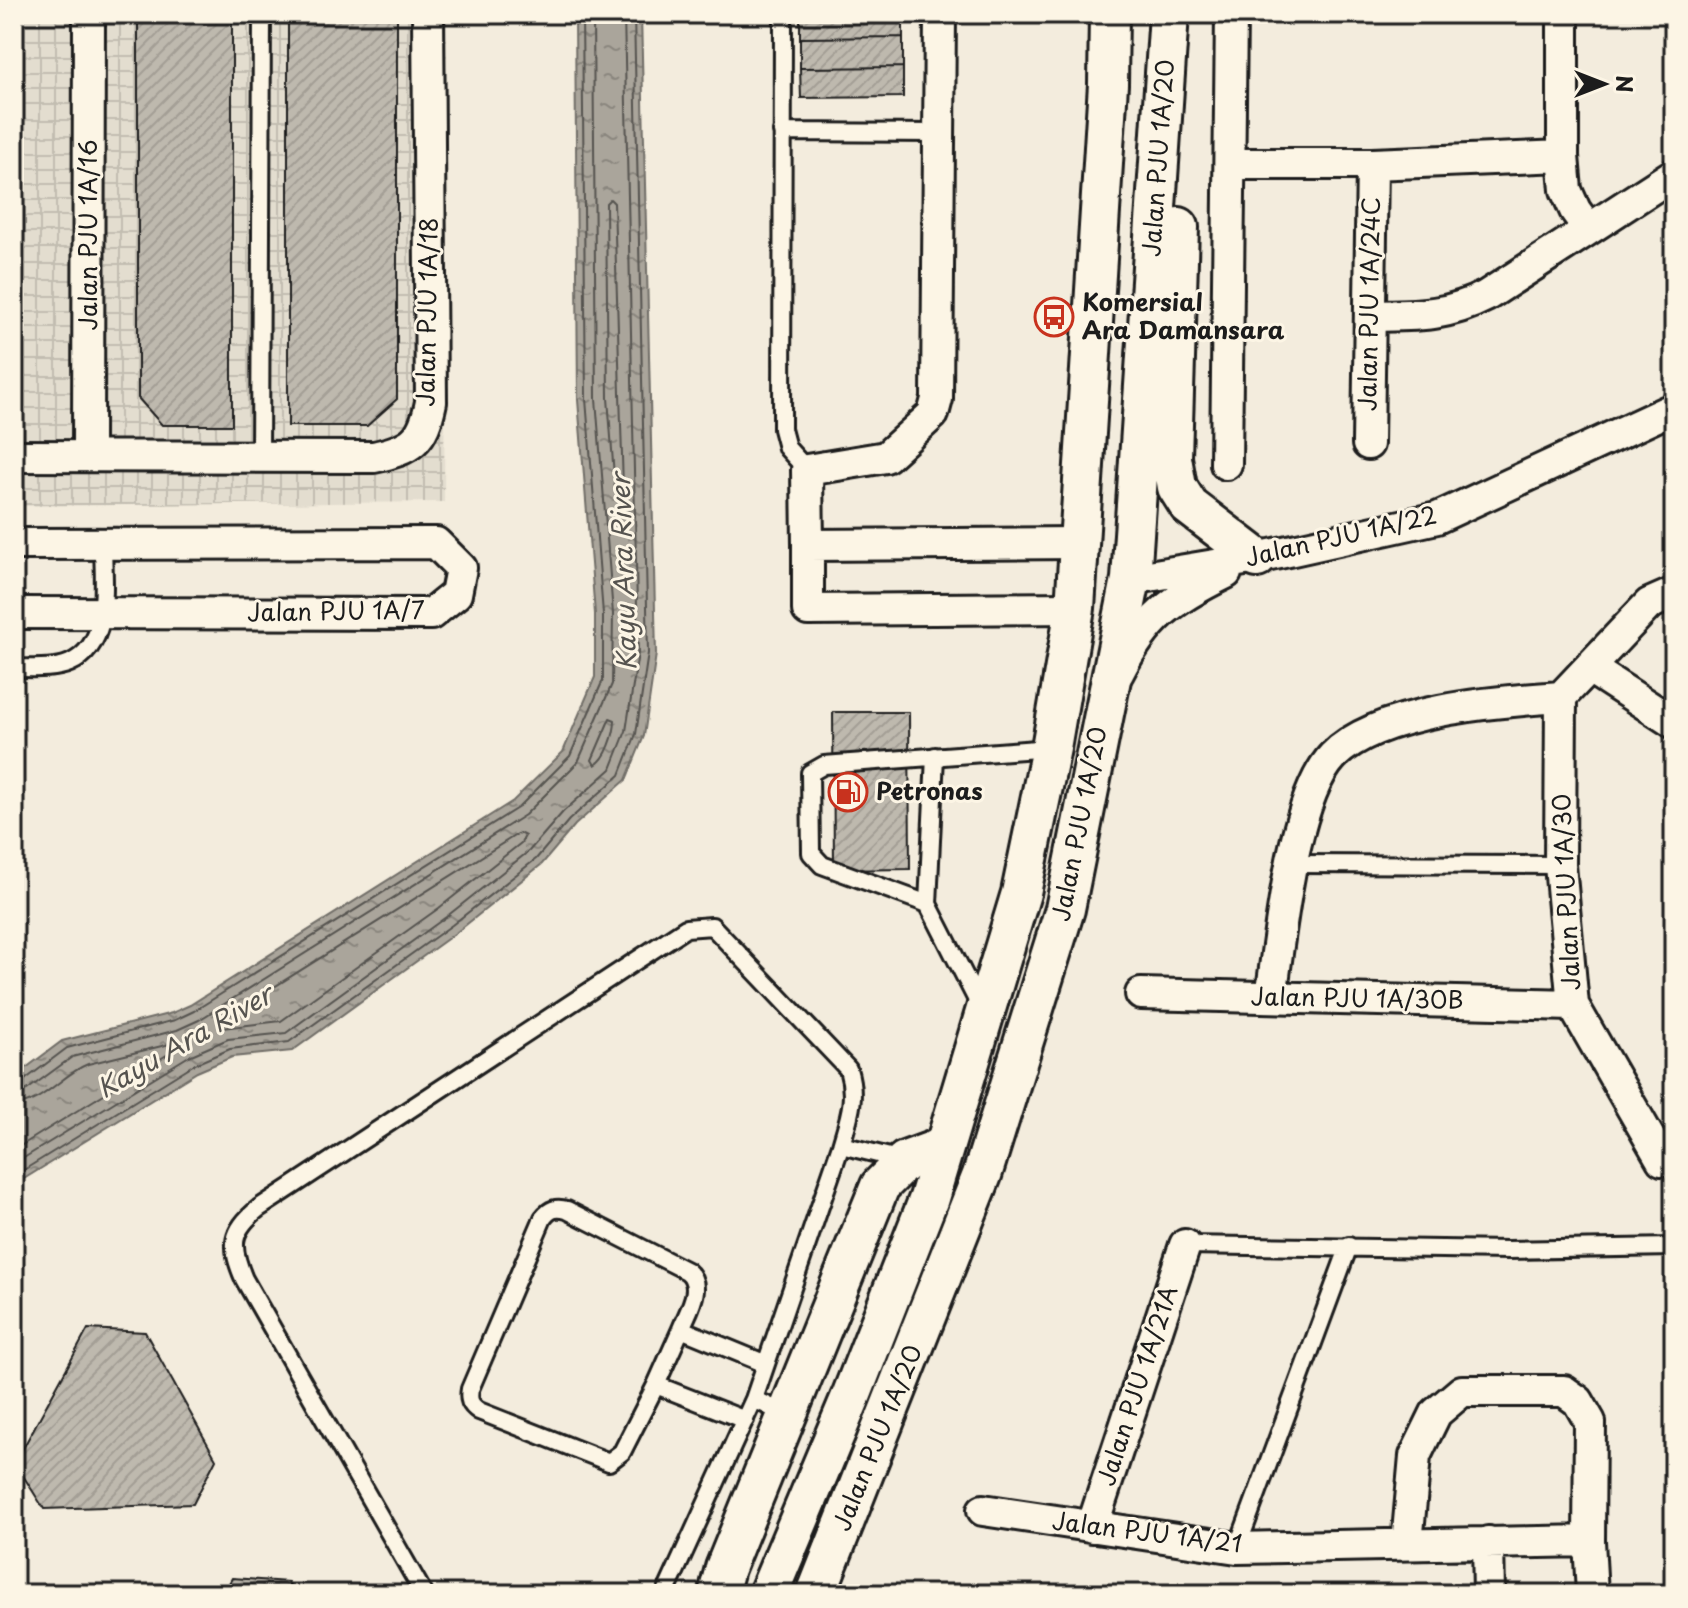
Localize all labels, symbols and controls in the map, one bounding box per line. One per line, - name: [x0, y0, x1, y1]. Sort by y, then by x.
- north arrow: [1564, 44, 1644, 124]
- street label: Jalan PJU 1A/20: [1132, 58, 1182, 258]
- text: N: [1609, 75, 1642, 93]
- street label: Jalan PJU 1A/16: [69, 139, 105, 331]
- street label: Jalan PJU 1A/24C: [1348, 197, 1388, 411]
- street label: Jalan PJU 1A/18: [406, 217, 446, 407]
- place label: Komersial Ara Damansara: [1082, 283, 1285, 347]
- bus stop icon: Komersial Ara Damansara: [1033, 296, 1075, 338]
- water label: Kayu Ara River: [599, 470, 645, 671]
- street label: Jalan PJU 1A/22: [1241, 496, 1440, 575]
- street label: Jalan PJU 1A/7: [247, 590, 425, 630]
- street label: Jalan PJU 1A/20: [1042, 723, 1115, 924]
- fuel station icon: Petronas: [827, 771, 869, 813]
- place label: Petronas: [876, 772, 983, 808]
- street label: Jalan PJU 1A/30: [1542, 793, 1588, 991]
- water label: Kayu Ara River: [89, 973, 282, 1107]
- street label: Jalan PJU 1A/30B: [1250, 977, 1464, 1017]
- street label: Jalan PJU 1A/21A: [1087, 1281, 1185, 1490]
- street label: Jalan PJU 1A/20: [822, 1339, 930, 1536]
- street label: Jalan PJU 1A/21: [1050, 1502, 1244, 1561]

